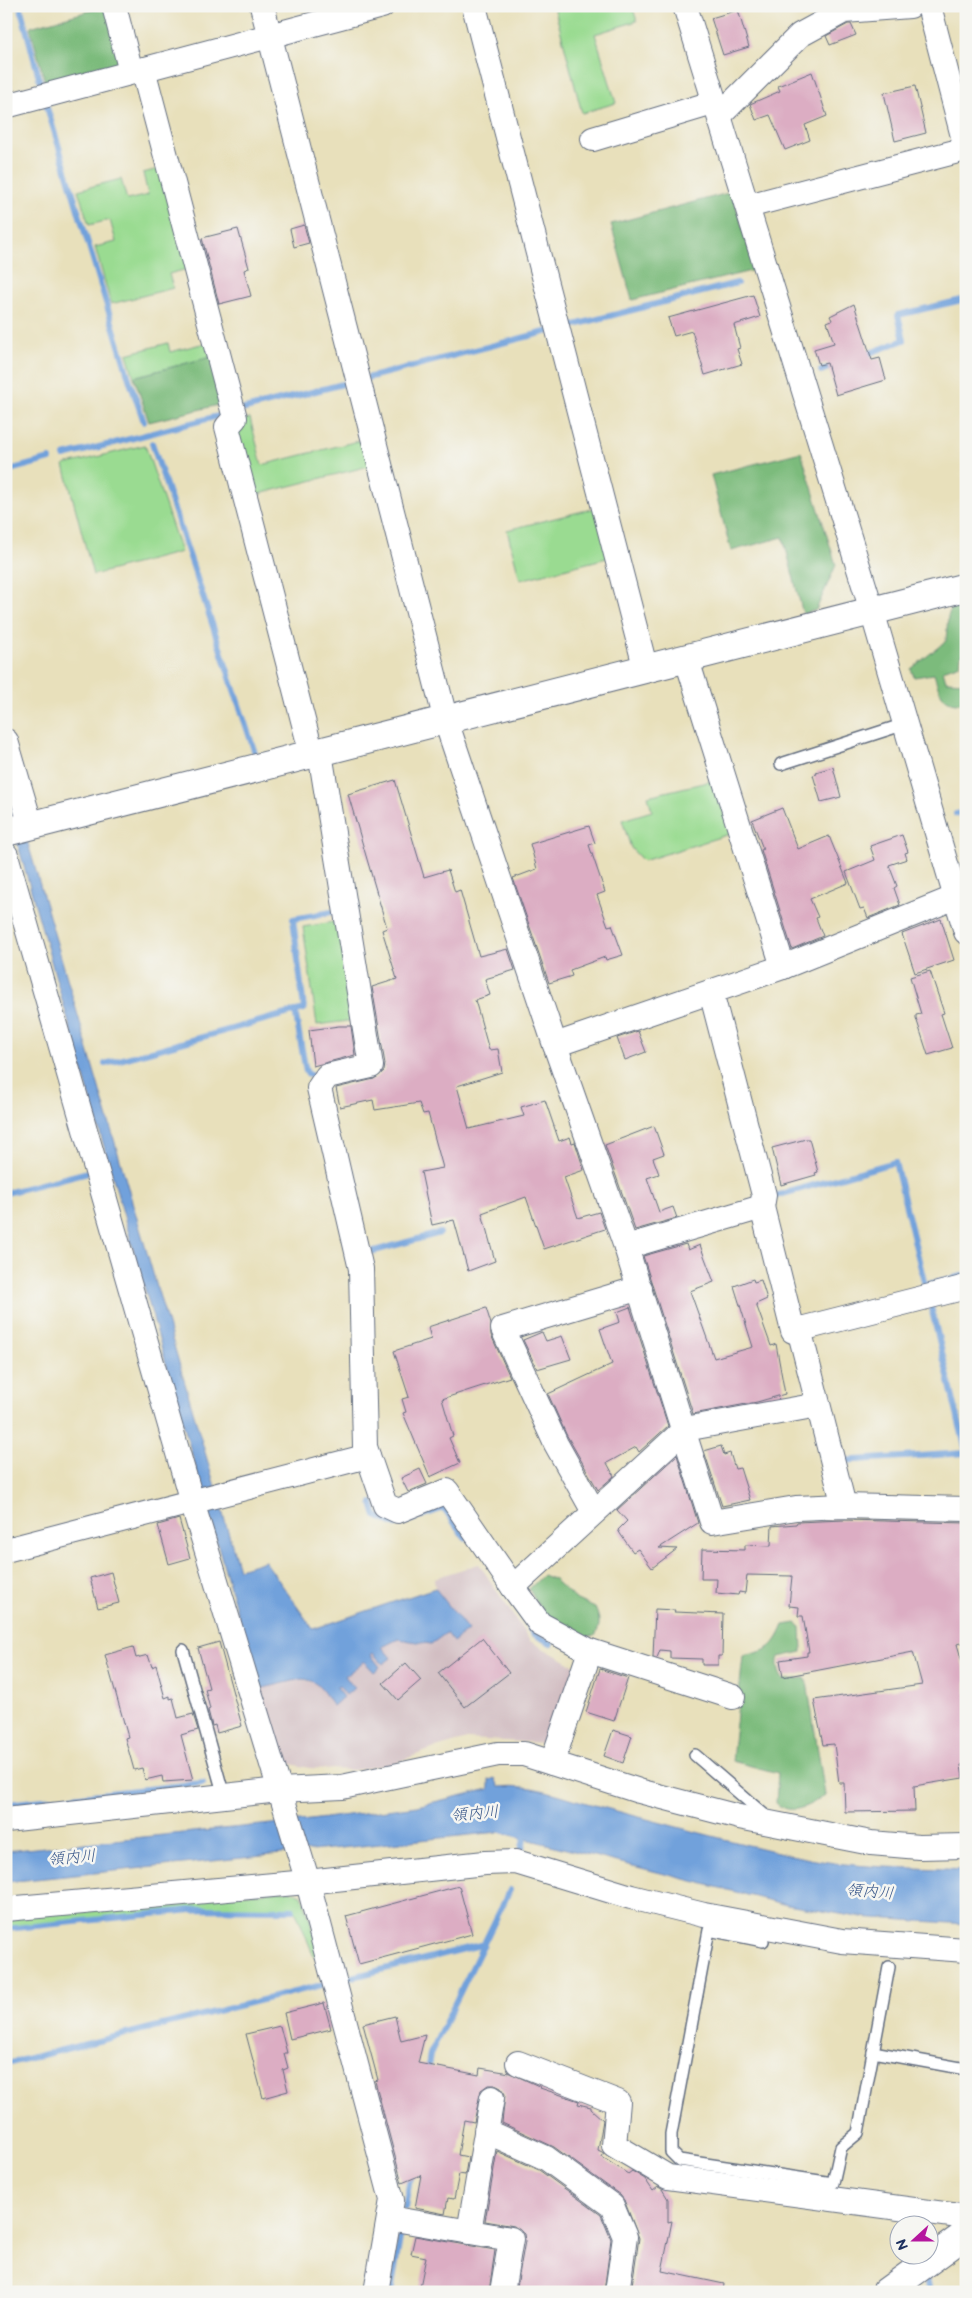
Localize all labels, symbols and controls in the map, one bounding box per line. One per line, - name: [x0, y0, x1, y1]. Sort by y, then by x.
- water label: 領内川: [450, 1802, 500, 1826]
- water label: 領内川: [47, 1846, 97, 1870]
- water label: 領内川: [845, 1880, 895, 1904]
- north arrow: [890, 2216, 940, 2266]
- text: N: [893, 2237, 912, 2252]

